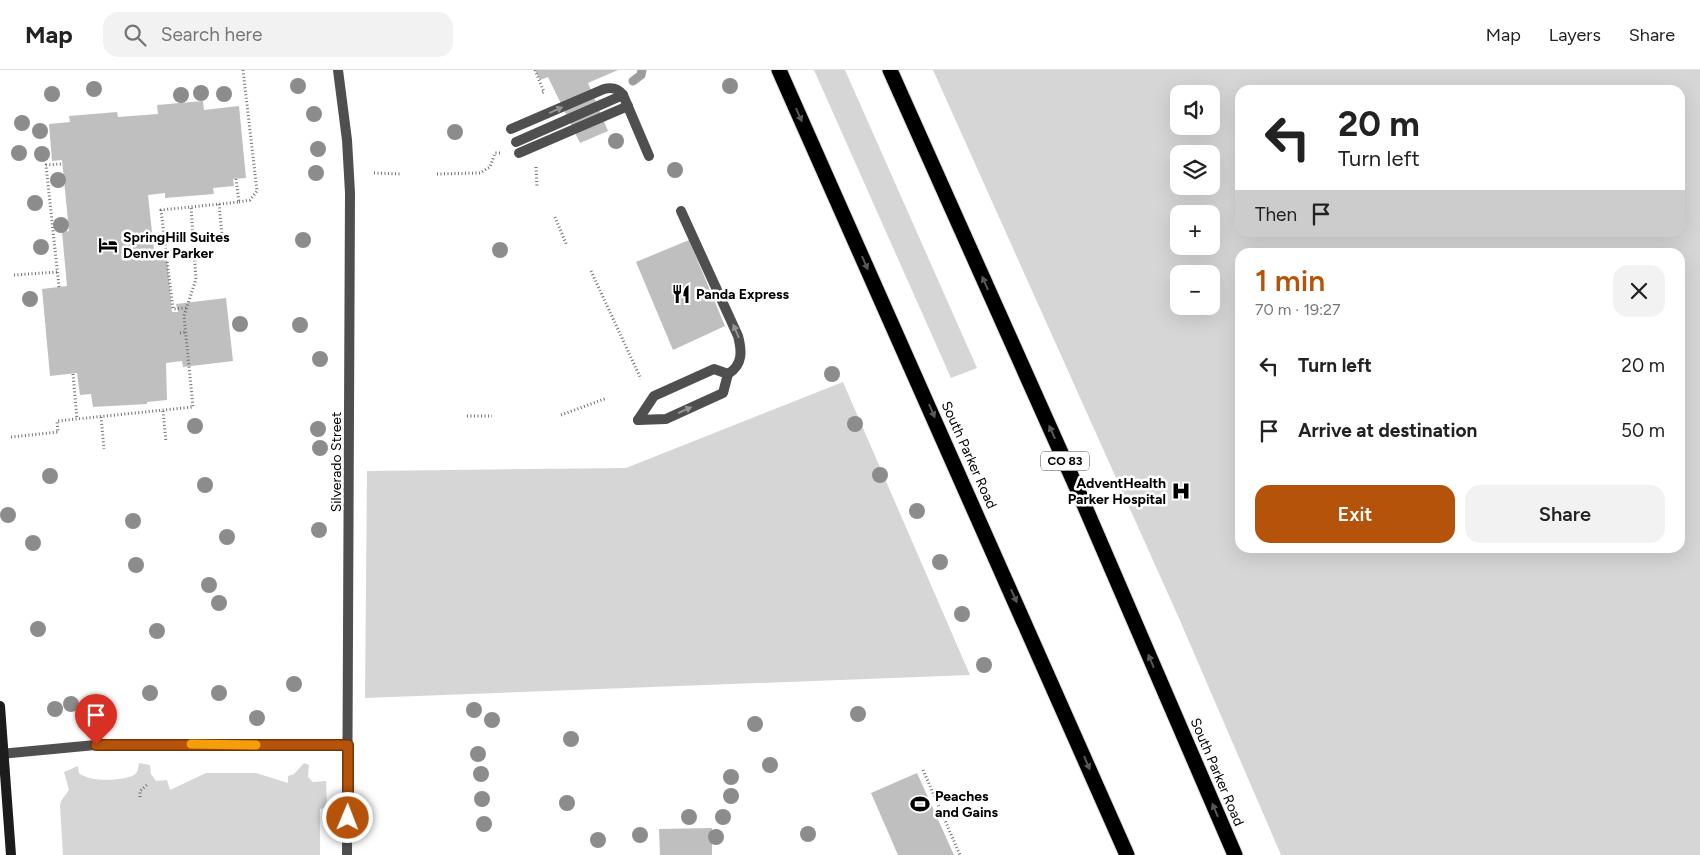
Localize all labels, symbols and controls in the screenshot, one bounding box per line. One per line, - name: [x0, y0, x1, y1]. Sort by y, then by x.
- search box: [103, 12, 453, 57]
- text: Map: [25, 20, 73, 49]
- icon: search: [121, 21, 149, 49]
- text: Search here: [161, 23, 262, 46]
- text: Map: [1486, 24, 1521, 46]
- text: Layers: [1549, 24, 1601, 46]
- text: Share: [1629, 24, 1675, 46]
- map controls: [1170, 85, 1220, 315]
- button: sound: [1170, 85, 1220, 135]
- text: 20 m: [1338, 103, 1420, 145]
- one-way arrow: [549, 105, 563, 113]
- icon: left: [1255, 105, 1320, 170]
- one-way arrow: [795, 108, 803, 122]
- button: layers: [1170, 145, 1220, 195]
- text: Turn left: [1338, 145, 1420, 172]
- icon: arrive: [1307, 200, 1335, 228]
- text: Then: [1255, 203, 1297, 226]
- button: +: [1170, 205, 1220, 255]
- place label: SpringHill Suites Denver Parker: [123, 229, 230, 262]
- hotel icon: SpringHill Suites Denver Parker: [97, 234, 119, 256]
- one-way arrow: [862, 256, 870, 270]
- text: 1 min: [1255, 262, 1325, 299]
- button: −: [1170, 265, 1220, 315]
- button: close: [1613, 265, 1665, 317]
- one-way arrow: [981, 276, 989, 290]
- restaurant icon: Panda Express: [670, 283, 692, 305]
- place label: Panda Express: [696, 286, 790, 303]
- text: 70 m · 19:27: [1255, 300, 1341, 319]
- one-way arrow: [731, 324, 739, 338]
- icon: left: [1255, 352, 1283, 380]
- text: Turn left: [1298, 354, 1372, 377]
- text: 20 m: [1621, 354, 1665, 377]
- street label: South Parker Road: [938, 399, 1000, 511]
- one-way arrow: [928, 404, 936, 418]
- one-way arrow: [678, 406, 692, 414]
- street label: Silverado Street: [328, 412, 345, 512]
- icon: arrive: [1255, 417, 1283, 445]
- text: Arrive at destination: [1298, 419, 1477, 442]
- text: 50 m: [1621, 419, 1665, 442]
- one-way arrow: [1047, 425, 1055, 439]
- road number: CO 83: [1041, 452, 1089, 471]
- place label: AdventHealth Parker Hospital: [1068, 475, 1166, 508]
- hospital icon: AdventHealth Parker Hospital: [1170, 480, 1192, 502]
- button: Exit: [1255, 485, 1455, 543]
- button: Share: [1465, 485, 1665, 543]
- one-way arrow: [1010, 589, 1018, 603]
- one-way arrow: [1147, 654, 1155, 668]
- pin: [75, 694, 117, 745]
- icon: arrive: [82, 701, 110, 729]
- street label: South Parker Road: [1187, 715, 1247, 829]
- one-way arrow: [1083, 756, 1091, 771]
- place label: Peaches and Gains: [935, 788, 999, 821]
- position arrow: [321, 791, 373, 843]
- sports icon: Peaches and Gains: [909, 793, 931, 815]
- one-way arrow: [1211, 803, 1219, 817]

